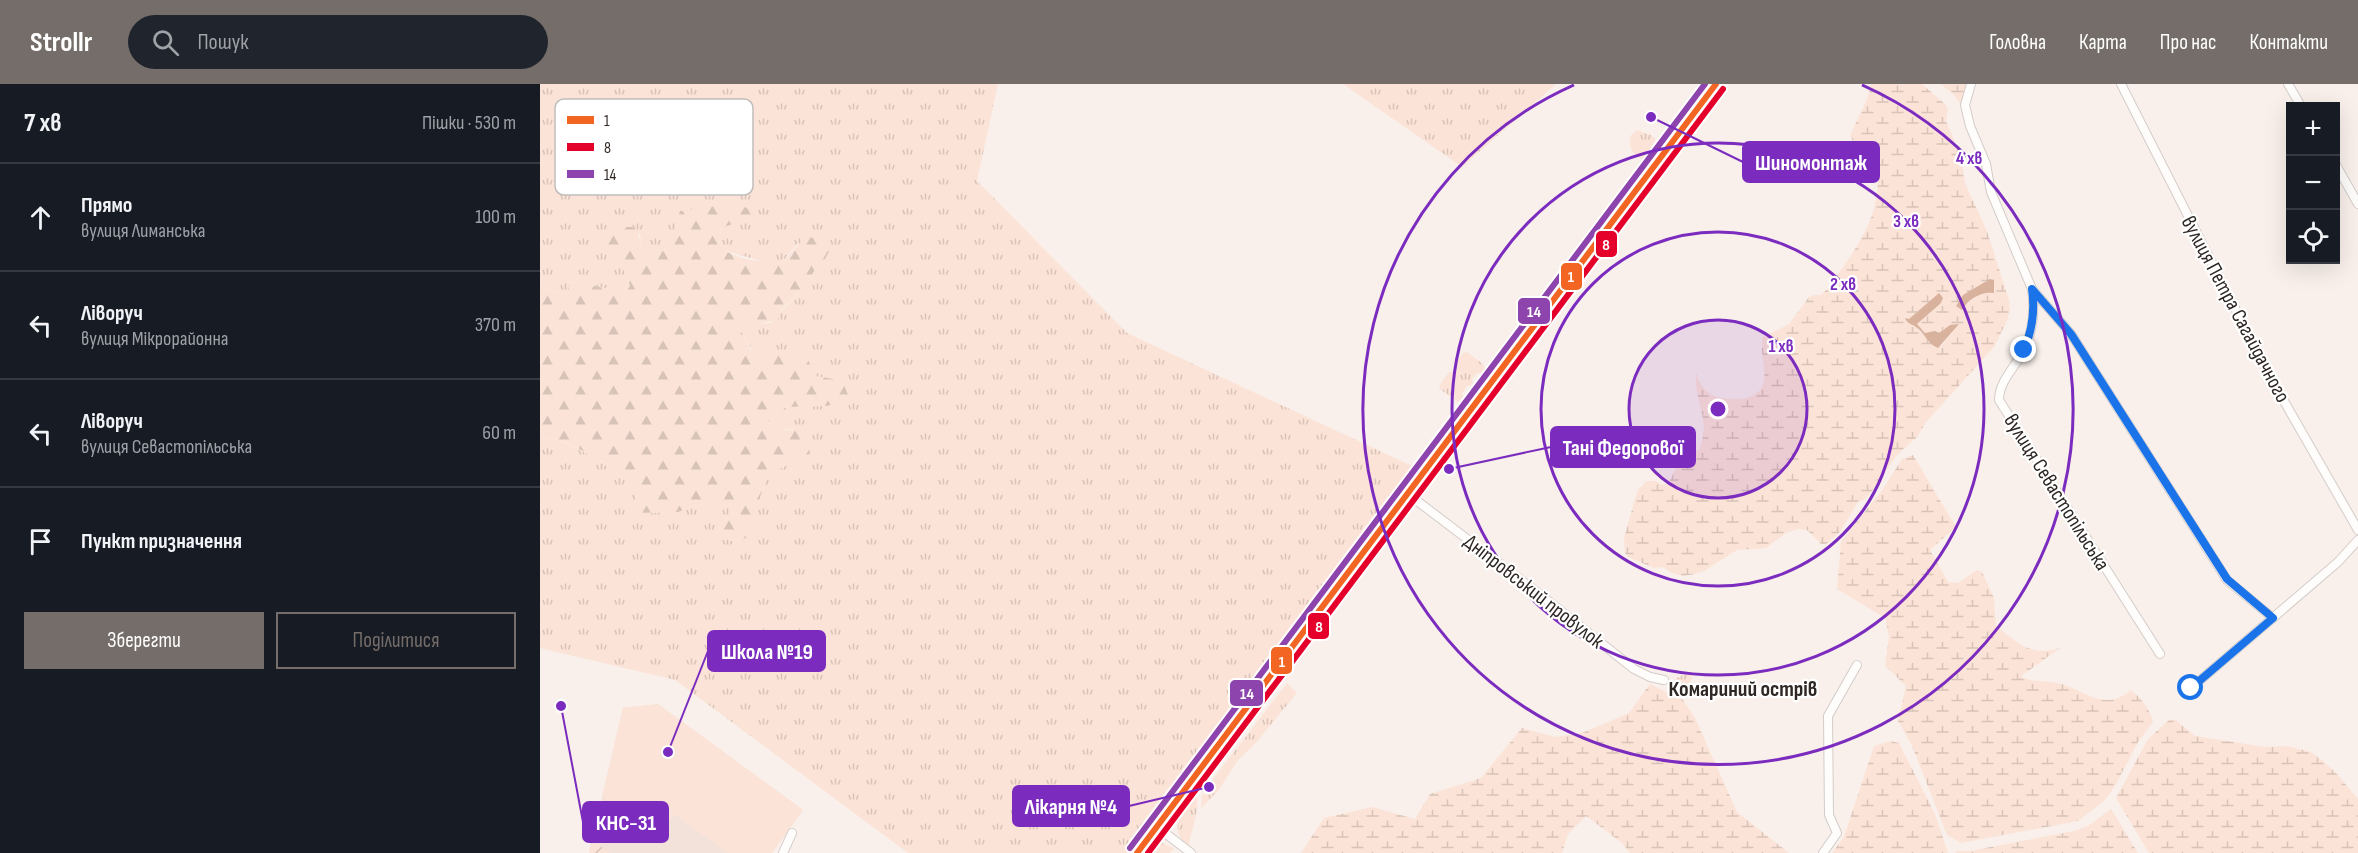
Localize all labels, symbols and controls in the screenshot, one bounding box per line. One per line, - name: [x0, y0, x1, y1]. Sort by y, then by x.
- search box: [128, 15, 548, 69]
- text: Strollr: [30, 26, 92, 59]
- icon: search: [149, 26, 182, 59]
- text: Пошук: [197, 29, 248, 56]
- text: Головна: [1989, 30, 2046, 55]
- text: Карта: [2079, 30, 2127, 55]
- text: Про нас: [2160, 30, 2216, 55]
- text: Контакти: [2249, 30, 2328, 55]
- legend: [555, 99, 753, 195]
- map controls: [2286, 102, 2340, 264]
- button: +: [2286, 102, 2340, 156]
- text: 7 хв: [24, 108, 62, 139]
- text: Пішки · 530 m: [422, 111, 516, 135]
- text: 1: [604, 112, 610, 131]
- text: 8: [604, 139, 611, 158]
- callout: Шиномонтаж: [1743, 142, 1879, 182]
- text: 4 хв: [1956, 148, 1982, 169]
- text: Шиномонтаж: [1755, 150, 1868, 177]
- button: −: [2286, 156, 2340, 210]
- text: 14: [604, 166, 617, 185]
- text: Прямо: [81, 192, 132, 219]
- icon: ahead: [24, 201, 57, 234]
- text: 100 m: [475, 205, 516, 229]
- button: locate: [2286, 210, 2340, 264]
- text: 3 хв: [1893, 211, 1919, 232]
- street label: вулиця Петра Сагайдачного: [2176, 212, 2295, 407]
- text: вулиця Лиманська: [81, 219, 205, 243]
- line badge: 8: [1595, 230, 1618, 258]
- text: 8: [1602, 236, 1610, 255]
- line badge: 1: [1560, 262, 1583, 291]
- text: 1: [1568, 268, 1575, 287]
- text: 2 хв: [1830, 274, 1856, 295]
- line badge: 14: [1517, 297, 1551, 325]
- text: Ліворуч: [81, 300, 143, 327]
- text: 14: [1527, 303, 1541, 322]
- icon: left: [24, 309, 57, 342]
- text: 370 m: [475, 313, 516, 337]
- text: вулиця Мікрорайонна: [81, 327, 228, 351]
- text: 1 хв: [1768, 336, 1794, 357]
- route end: [2010, 336, 2036, 362]
- centre of rings: [1708, 399, 1728, 419]
- text: Ліворуч: [81, 408, 143, 435]
- street label: вулиця Севастопільська: [1998, 409, 2115, 575]
- icon: left: [24, 417, 57, 450]
- text: 60 m: [482, 421, 516, 445]
- callout: Тані Федорової: [1551, 427, 1695, 467]
- text: вулиця Севастопільська: [81, 435, 252, 459]
- text: Тані Федорової: [1563, 435, 1685, 462]
- icon: arrive: [24, 525, 57, 558]
- text: Пункт призначення: [81, 528, 242, 555]
- street label: Дніпровський провулок: [1459, 529, 1609, 654]
- button: Зберегти: [24, 612, 264, 669]
- button: Поділитися: [276, 612, 516, 669]
- line badge: 8: [1307, 612, 1330, 640]
- text: 8: [1315, 618, 1323, 637]
- callout: Школа №19: [708, 631, 825, 671]
- text: Школа №19: [721, 639, 813, 666]
- line badge: 1: [1270, 646, 1293, 675]
- text: 1: [1279, 653, 1286, 672]
- route start: [2177, 674, 2203, 700]
- district label: Комариний острів: [1669, 676, 1817, 703]
- line badge: 14: [1229, 679, 1264, 707]
- text: 14: [1240, 685, 1254, 704]
- callout: Лікарня №4: [1013, 786, 1129, 826]
- text: Лікарня №4: [1024, 794, 1117, 821]
- callout: КНС-31: [583, 802, 668, 842]
- text: КНС-31: [596, 810, 657, 837]

